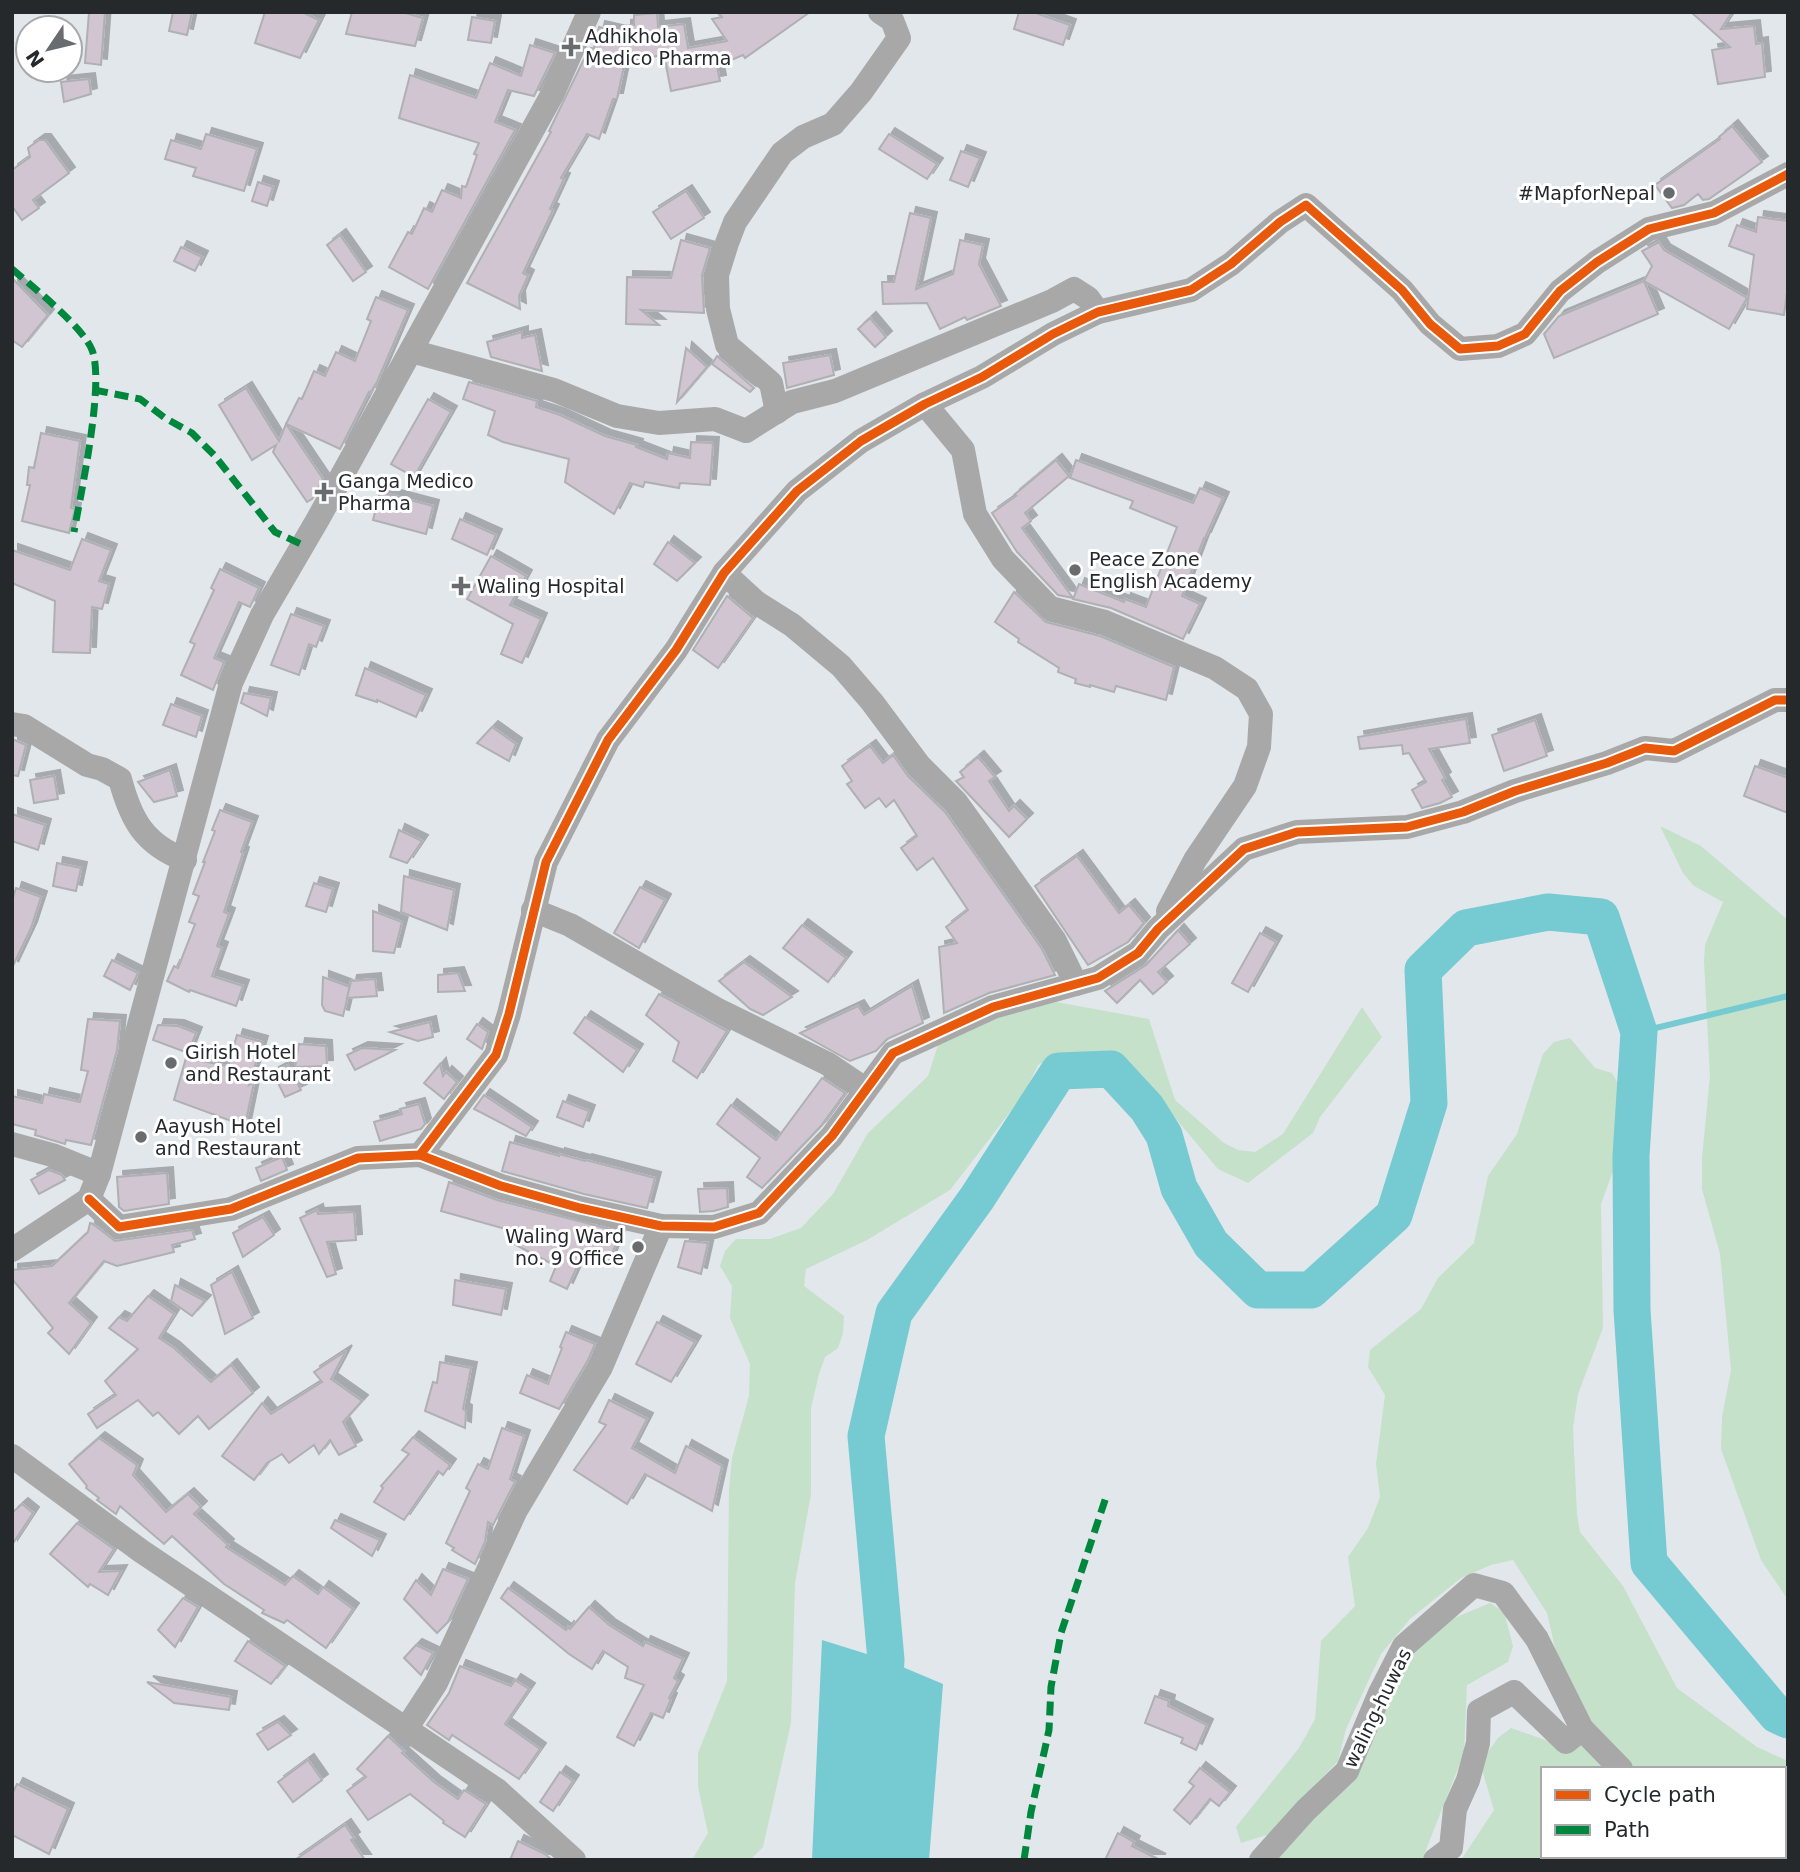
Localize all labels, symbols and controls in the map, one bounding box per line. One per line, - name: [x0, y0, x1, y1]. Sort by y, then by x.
- north arrow: [14, 14, 84, 84]
- place label: Adhikhola Medico Pharma: [585, 25, 731, 69]
- marker: Adhikhola Medico Pharma: [563, 39, 579, 55]
- text: N: [22, 46, 49, 72]
- place label: #MapforNepal: [1518, 182, 1655, 204]
- marker: #MapforNepal: [1661, 185, 1677, 201]
- place label: Ganga Medico Pharma: [338, 470, 474, 514]
- marker: Ganga Medico Pharma: [316, 484, 332, 500]
- place label: Peace Zone English Academy: [1089, 548, 1252, 592]
- marker: Peace Zone English Academy: [1067, 562, 1083, 578]
- place label: Waling Hospital: [477, 575, 624, 597]
- marker: Waling Hospital: [451, 576, 471, 596]
- place label: Girish Hotel and Restaurant: [185, 1041, 331, 1085]
- marker: Girish Hotel and Restaurant: [163, 1055, 179, 1071]
- place label: Aayush Hotel and Restaurant: [155, 1115, 301, 1159]
- marker: Aayush Hotel and Restaurant: [133, 1129, 149, 1145]
- place label: Waling Ward no. 9 Office: [505, 1225, 624, 1269]
- marker: Waling Ward no. 9 Office: [630, 1239, 646, 1255]
- street label: waling-huwas: [1339, 1645, 1415, 1771]
- legend: [1541, 1767, 1786, 1858]
- text: Cycle path: [1604, 1783, 1716, 1807]
- text: Path: [1604, 1818, 1650, 1842]

